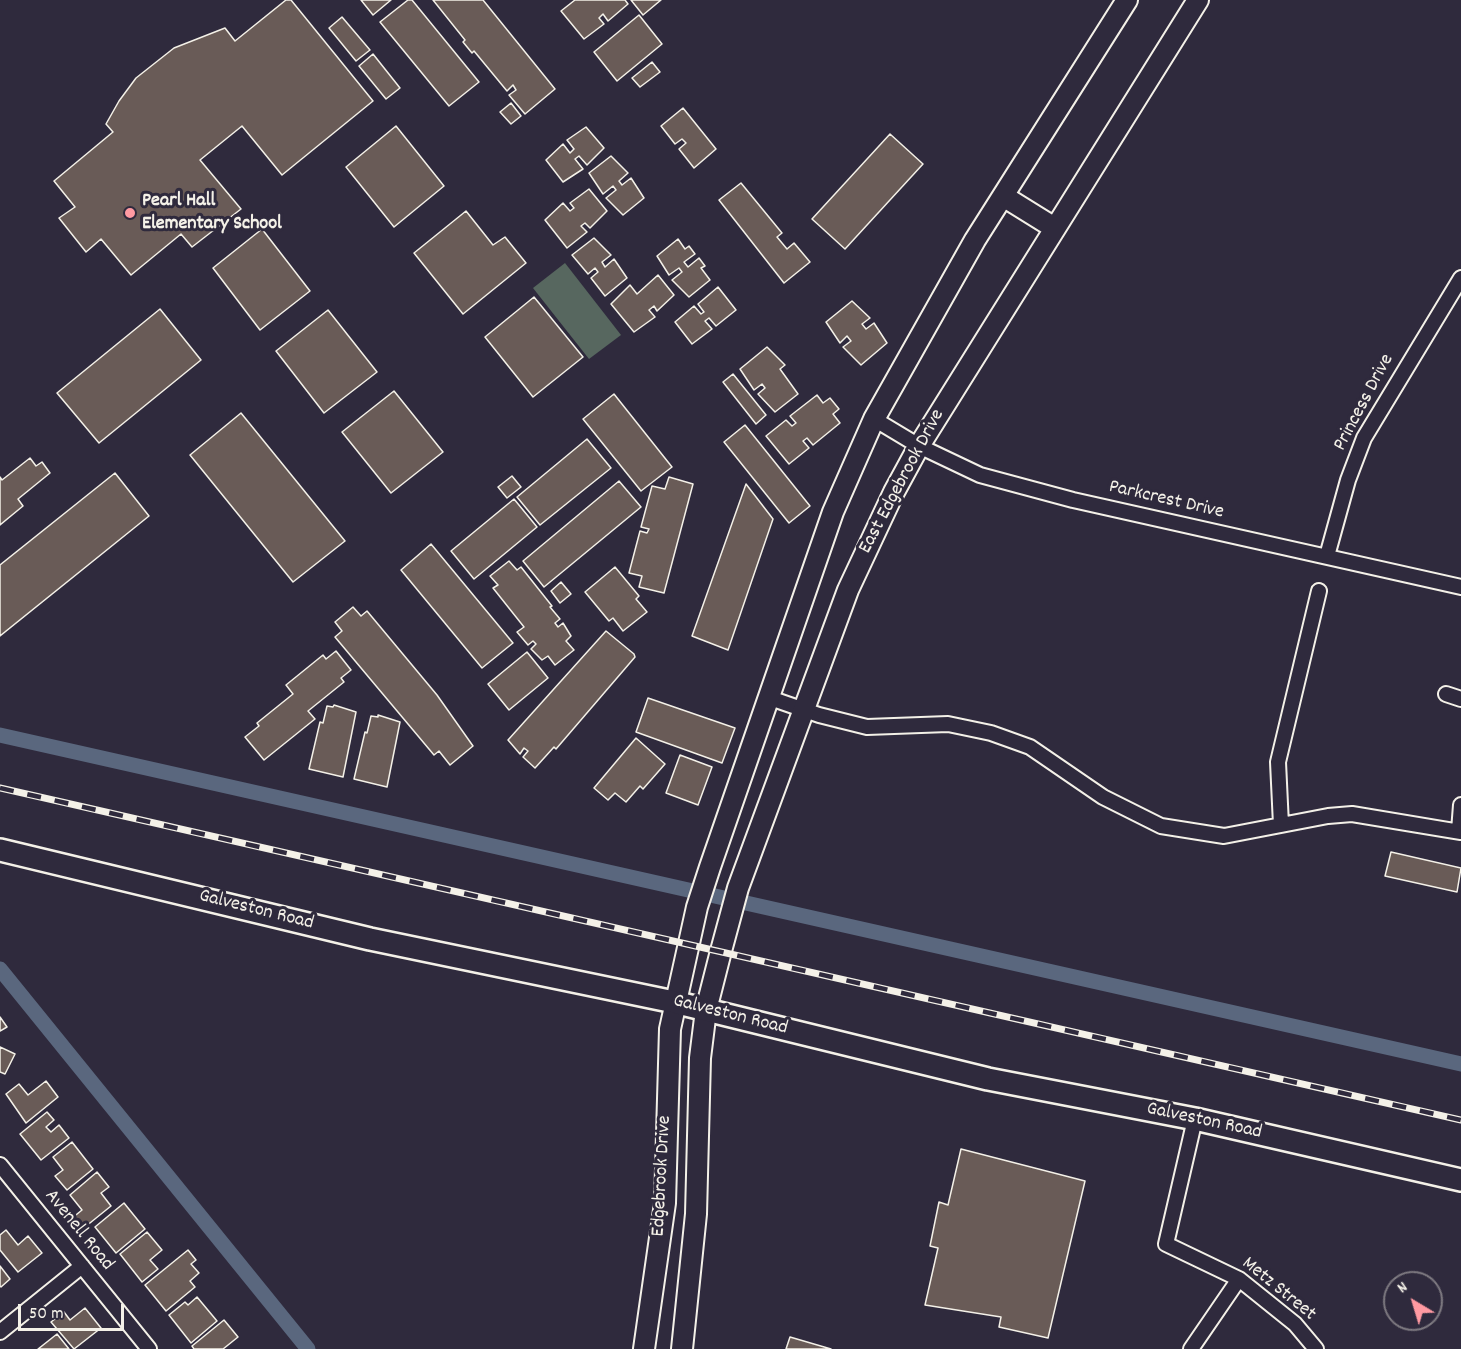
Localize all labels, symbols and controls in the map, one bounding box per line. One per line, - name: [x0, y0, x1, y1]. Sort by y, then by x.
- place label: Pearl Hall Elementary School: [142, 190, 282, 237]
- marker: Pearl Hall Elementary School: [123, 206, 137, 220]
- street label: Princess Drive: [1329, 350, 1401, 456]
- street label: East Edgebrook Drive: [855, 406, 951, 558]
- street label: Parkcrest Drive: [1106, 476, 1226, 526]
- street label: Galveston Road: [196, 885, 316, 937]
- street label: Galveston Road: [670, 990, 790, 1042]
- street label: Galveston Road: [1144, 1098, 1264, 1146]
- street label: Edgebrook Drive: [648, 1115, 678, 1237]
- street label: Avenell Road: [38, 1186, 118, 1276]
- street label: Metz Street: [1236, 1253, 1320, 1327]
- north arrow: [1383, 1271, 1443, 1331]
- text: N: [1393, 1277, 1413, 1299]
- scale bar: [21, 1292, 128, 1330]
- text: 50 m: [29, 1302, 64, 1327]

